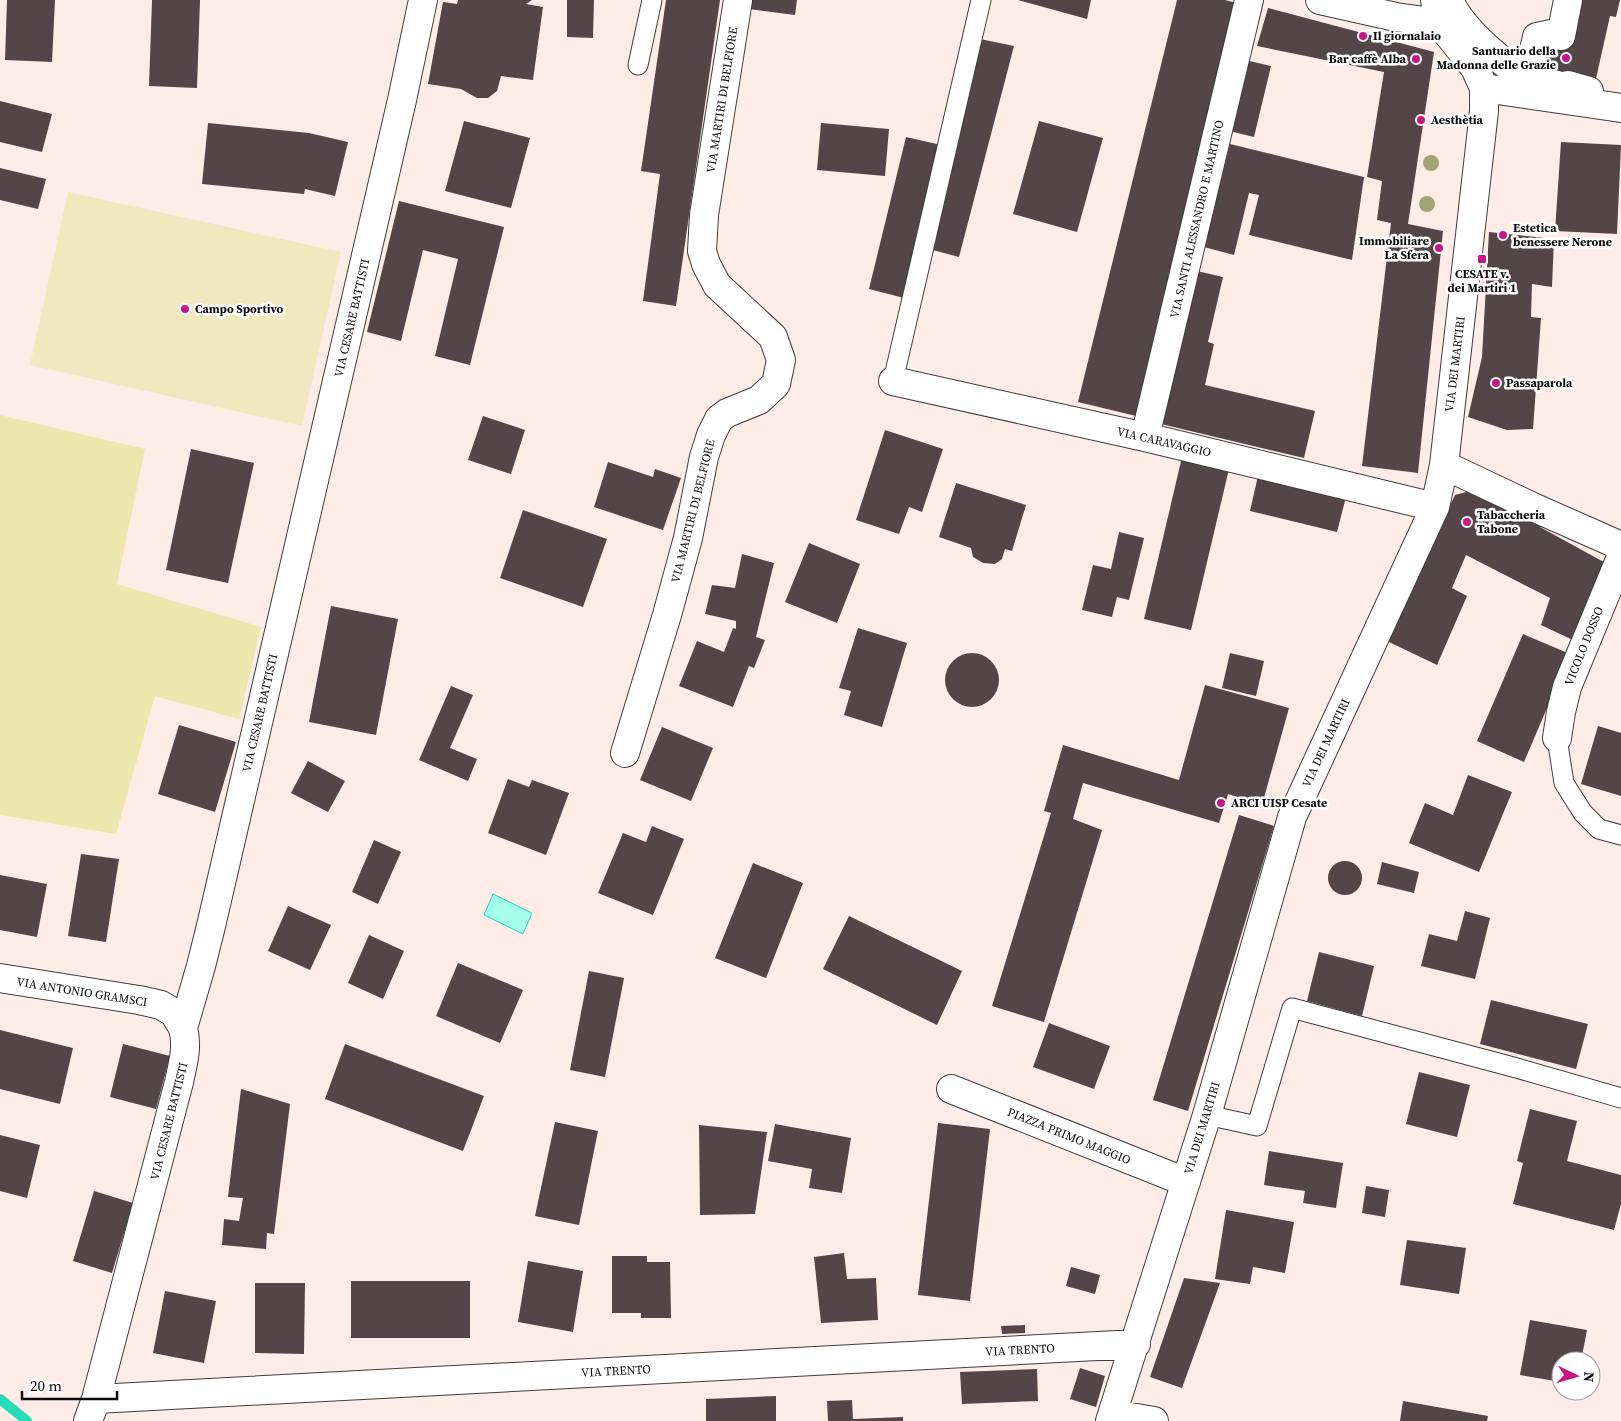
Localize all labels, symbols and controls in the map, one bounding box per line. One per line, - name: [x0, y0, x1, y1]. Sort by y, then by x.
- street label: VIA MARTIRI DI BELFIORE: [703, 26, 741, 174]
- place label: Il giornalaio: [1373, 28, 1441, 44]
- marker: Il giornalaio: [1357, 30, 1369, 42]
- place label: Santuario della Madonna delle Grazie: [1436, 43, 1557, 73]
- place label: Bar caffè Alba: [1329, 51, 1407, 67]
- marker: Santuario della Madonna delle Grazie: [1560, 52, 1572, 64]
- marker: Bar caffè Alba: [1410, 53, 1422, 65]
- place label: Aesthètia: [1431, 112, 1484, 128]
- marker: Aesthètia: [1415, 114, 1427, 126]
- street label: VIA SANTI ALESSANDRO E MARTINO: [1166, 118, 1228, 320]
- place label: Estetica benessere Nerone: [1513, 220, 1612, 250]
- marker: Estetica benessere Nerone: [1497, 229, 1509, 241]
- place label: Immobiliare La Sfera: [1359, 233, 1430, 263]
- marker: Immobiliare La Sfera: [1433, 242, 1445, 254]
- marker: CESATE v. dei Martiri 1: [1476, 253, 1488, 265]
- street label: VIA CESARE BATTISTI: [331, 257, 373, 379]
- place label: CESATE v. dei Martiri 1: [1448, 266, 1516, 296]
- place label: Campo Sportivo: [195, 301, 283, 317]
- marker: Campo Sportivo: [179, 303, 191, 315]
- street label: VIA DEI MARTIRI: [1441, 315, 1469, 413]
- place label: Passaparola: [1506, 375, 1573, 391]
- marker: Passaparola: [1490, 377, 1502, 389]
- street label: VIA CARAVAGGIO: [1115, 423, 1213, 461]
- street label: VIA MARTIRI DI BELFIORE: [667, 438, 719, 584]
- place label: Tabaccheria Tabone: [1477, 507, 1546, 537]
- marker: Tabaccheria Tabone: [1461, 516, 1473, 528]
- street label: VICOLO DOSSO: [1561, 604, 1607, 688]
- street label: VIA CESARE BATTISTI: [239, 652, 281, 774]
- street label: VIA DEI MARTIRI: [1298, 696, 1354, 790]
- place label: ARCI UISP Cesate: [1231, 795, 1327, 811]
- marker: ARCI UISP Cesate: [1215, 797, 1227, 809]
- street label: VIA ANTONIO GRAMSCI: [15, 974, 149, 1010]
- street label: VIA CESARE BATTISTI: [147, 1060, 191, 1182]
- street label: VIA DEI MARTIRI: [1180, 1080, 1224, 1176]
- street label: PIAZZA PRIMO MAGGIO: [1005, 1104, 1133, 1168]
- street label: VIA TRENTO: [985, 1340, 1055, 1360]
- north arrow: [1551, 1351, 1601, 1401]
- street label: VIA TRENTO: [581, 1361, 651, 1381]
- scale bar: [22, 1368, 118, 1400]
- text: N: [1579, 1371, 1599, 1383]
- text: 20 m: [30, 1375, 62, 1396]

